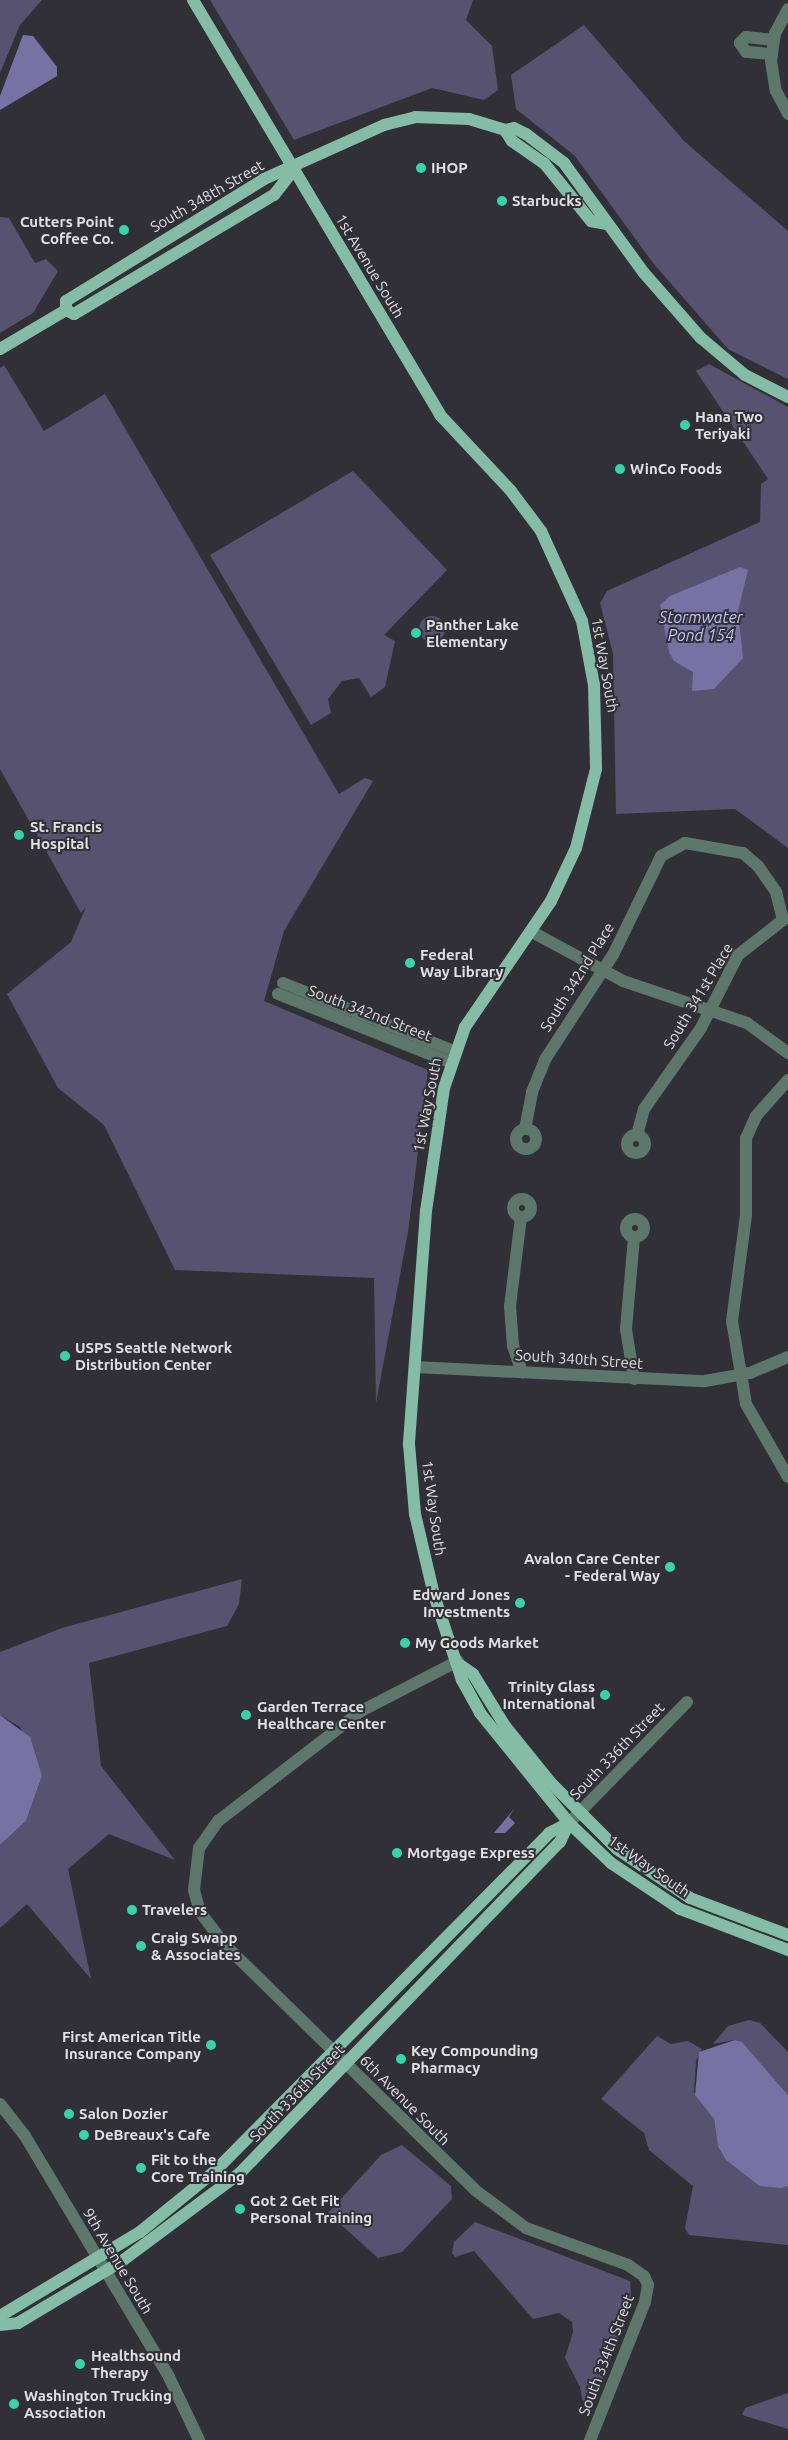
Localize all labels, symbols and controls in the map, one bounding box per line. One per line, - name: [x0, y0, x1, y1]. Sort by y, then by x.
- street label: South 348th Street: [147, 156, 267, 236]
- place label: IHOP: [431, 159, 468, 177]
- marker: IHOP: [415, 162, 427, 174]
- place label: Starbucks: [512, 192, 582, 210]
- marker: Starbucks: [496, 195, 508, 207]
- street label: 1st Avenue South: [332, 211, 408, 321]
- place label: Cutters Point Coffee Co.: [20, 212, 114, 247]
- marker: Cutters Point Coffee Co.: [118, 224, 130, 236]
- place label: Hana Two Teriyaki: [695, 407, 763, 442]
- marker: Hana Two Teriyaki: [679, 419, 691, 431]
- place label: WinCo Foods: [630, 460, 722, 478]
- marker: WinCo Foods: [614, 463, 626, 475]
- water label: Stormwater Pond 154: [659, 607, 743, 645]
- place label: Panther Lake Elementary: [426, 615, 519, 650]
- street label: 1st Way South: [588, 616, 622, 714]
- marker: Panther Lake Elementary: [410, 627, 422, 639]
- place label: St. Francis Hospital: [30, 817, 102, 852]
- marker: St. Francis Hospital: [12, 828, 26, 842]
- street label: South 342nd Place: [536, 919, 618, 1035]
- street label: South 341st Place: [659, 940, 737, 1052]
- place label: Federal Way Library: [420, 945, 503, 980]
- marker: Federal Way Library: [404, 957, 416, 969]
- street label: South 342nd Street: [306, 981, 434, 1045]
- street label: 1st Way South: [409, 1056, 445, 1154]
- place label: USPS Seattle Network Distribution Center: [75, 1338, 232, 1373]
- street label: South 340th Street: [514, 1346, 644, 1372]
- marker: USPS Seattle Network Distribution Center: [59, 1350, 71, 1362]
- street label: 1st Way South: [418, 1459, 450, 1557]
- place label: Avalon Care Center - Federal Way: [524, 1549, 660, 1584]
- marker: Avalon Care Center - Federal Way: [664, 1561, 676, 1573]
- place label: Edward Jones Investments: [413, 1585, 510, 1620]
- marker: Edward Jones Investments: [514, 1597, 526, 1609]
- place label: My Goods Market: [415, 1634, 539, 1652]
- marker: My Goods Market: [399, 1637, 411, 1649]
- place label: Trinity Glass International: [503, 1677, 595, 1712]
- marker: Trinity Glass International: [599, 1689, 611, 1701]
- place label: Garden Terrace Healthcare Center: [257, 1697, 386, 1732]
- street label: South 336th Street: [566, 1699, 668, 1803]
- marker: Garden Terrace Healthcare Center: [239, 1708, 253, 1722]
- street label: 1st Way South: [605, 1831, 693, 1901]
- place label: Mortgage Express: [407, 1844, 535, 1862]
- marker: Mortgage Express: [391, 1847, 403, 1859]
- place label: Travelers: [142, 1901, 207, 1919]
- marker: Travelers: [126, 1904, 138, 1916]
- place label: Craig Swapp & Associates: [151, 1928, 240, 1963]
- marker: Craig Swapp & Associates: [135, 1940, 147, 1952]
- place label: First American Title Insurance Company: [62, 2027, 201, 2062]
- marker: First American Title Insurance Company: [205, 2039, 217, 2051]
- street label: South 336th Street: [246, 2041, 348, 2145]
- place label: Key Compounding Pharmacy: [411, 2041, 538, 2076]
- street label: 6th Avenue South: [356, 2051, 454, 2149]
- marker: Key Compounding Pharmacy: [395, 2053, 407, 2065]
- place label: Salon Dozier: [79, 2105, 168, 2123]
- marker: Salon Dozier: [63, 2108, 75, 2120]
- place label: DeBreaux's Cafe: [94, 2126, 210, 2144]
- marker: DeBreaux's Cafe: [78, 2129, 90, 2141]
- place label: Fit to the Core Training: [151, 2150, 245, 2185]
- marker: Fit to the Core Training: [135, 2162, 147, 2174]
- place label: Got 2 Get Fit Personal Training: [250, 2191, 372, 2226]
- marker: Got 2 Get Fit Personal Training: [234, 2203, 246, 2215]
- street label: 9th Avenue South: [79, 2205, 157, 2317]
- street label: South 334th Street: [575, 2292, 637, 2418]
- place label: Healthsound Therapy: [91, 2346, 181, 2381]
- marker: Healthsound Therapy: [73, 2357, 87, 2371]
- place label: Washington Trucking Association: [24, 2386, 172, 2421]
- marker: Washington Trucking Association: [8, 2398, 20, 2410]

